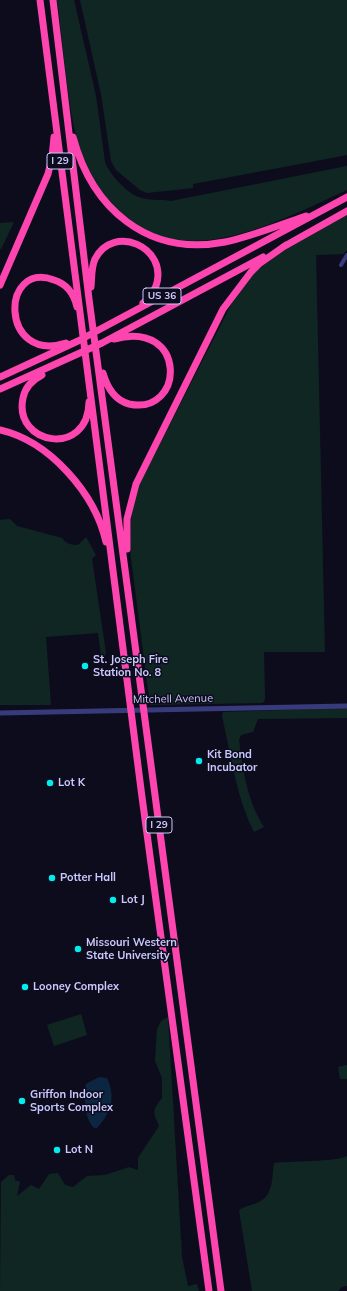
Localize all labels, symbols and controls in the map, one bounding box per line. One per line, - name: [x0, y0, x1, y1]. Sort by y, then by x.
- road number: I 29: [47, 153, 73, 169]
- road number: US 36: [143, 288, 181, 304]
- place label: St. Joseph Fire Station No. 8: [93, 653, 168, 679]
- marker: St. Joseph Fire Station No. 8: [80, 661, 90, 671]
- street label: Mitchell Avenue: [133, 692, 213, 706]
- place label: Kit Bond Incubator: [207, 748, 257, 774]
- marker: Kit Bond Incubator: [194, 756, 204, 766]
- place label: Lot K: [58, 776, 85, 790]
- marker: Lot K: [45, 778, 55, 788]
- road number: I 29: [146, 817, 172, 833]
- place label: Potter Hall: [60, 871, 116, 885]
- marker: Potter Hall: [47, 873, 57, 883]
- place label: Lot J: [121, 893, 145, 907]
- marker: Lot J: [108, 895, 118, 905]
- place label: Missouri Western State University: [86, 936, 177, 962]
- marker: Missouri Western State University: [73, 944, 83, 954]
- place label: Looney Complex: [33, 980, 119, 994]
- marker: Looney Complex: [20, 982, 30, 992]
- place label: Griffon Indoor Sports Complex: [30, 1088, 113, 1114]
- marker: Griffon Indoor Sports Complex: [17, 1096, 27, 1106]
- place label: Lot N: [65, 1143, 93, 1157]
- marker: Lot N: [52, 1145, 62, 1155]

